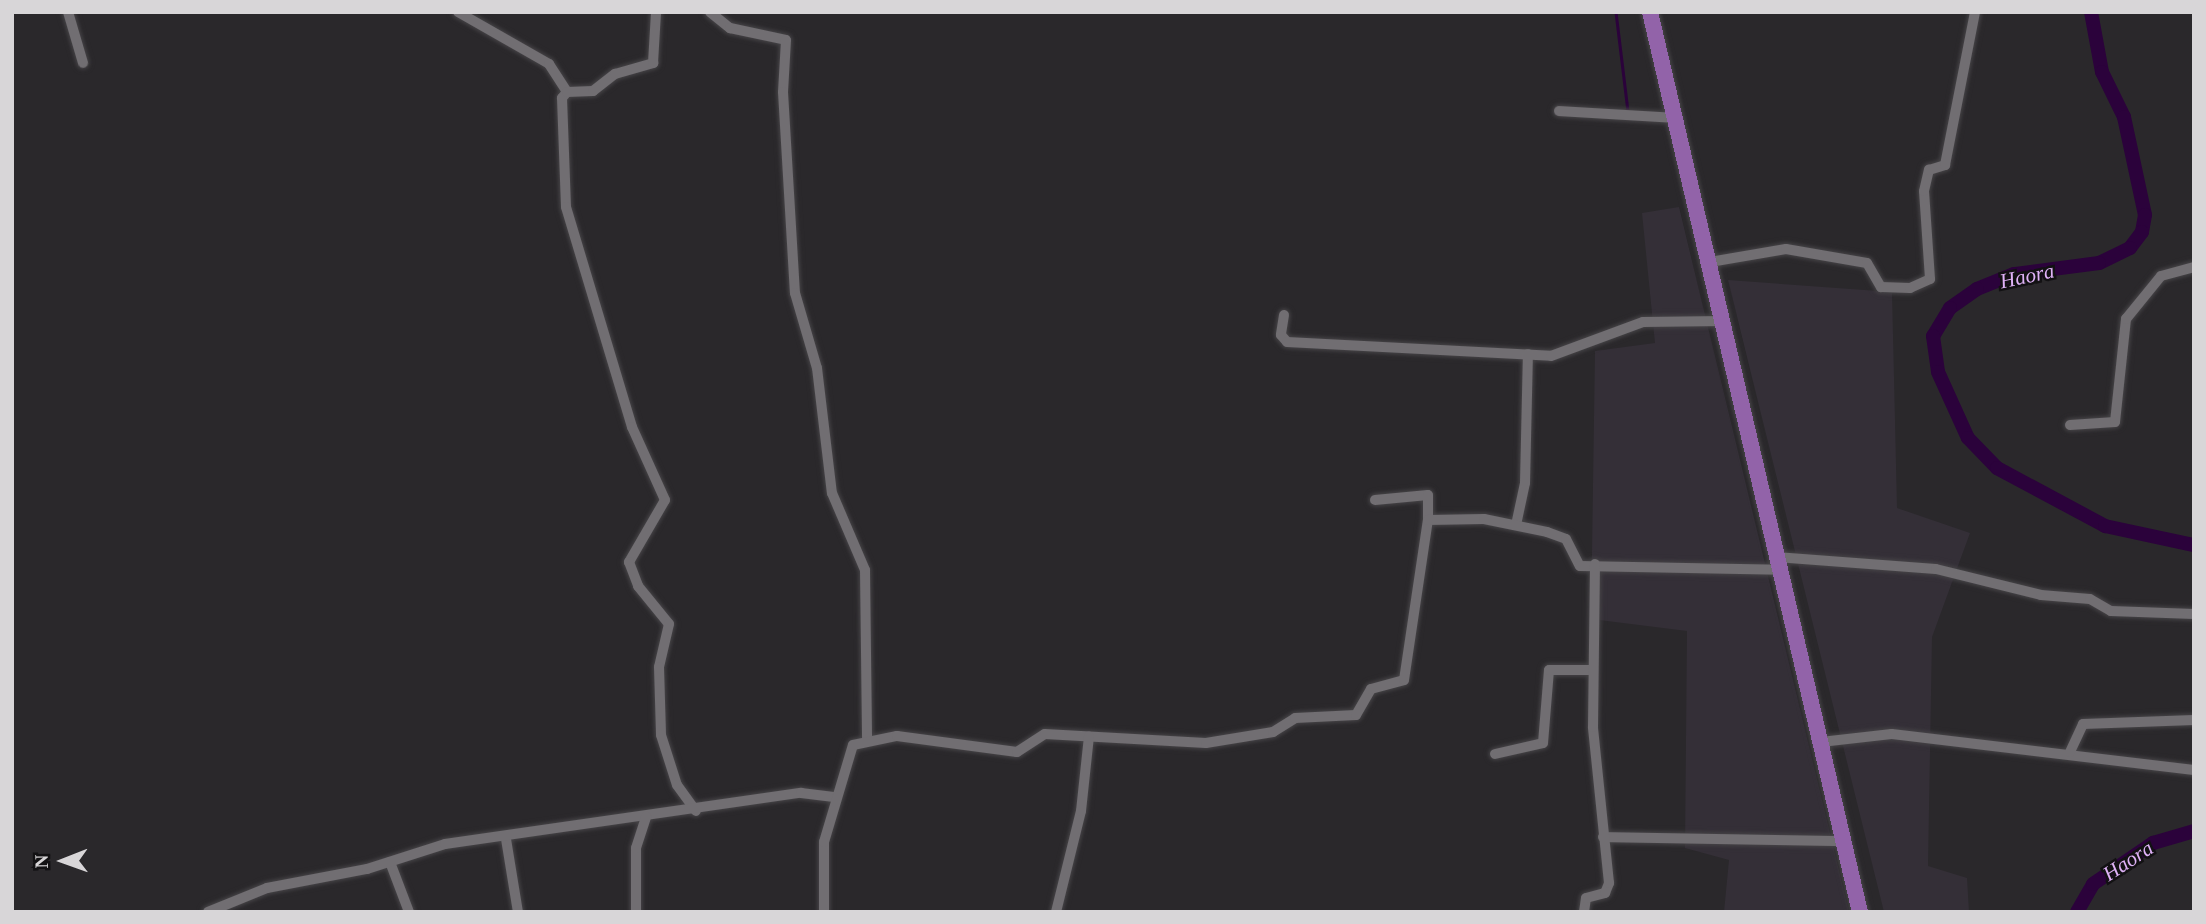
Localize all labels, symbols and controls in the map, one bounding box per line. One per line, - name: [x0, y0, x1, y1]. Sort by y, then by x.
- water label: Haora: [1998, 258, 2056, 294]
- north arrow: [28, 826, 98, 896]
- water label: Haora: [2098, 835, 2158, 887]
- text: N: [31, 854, 52, 868]

